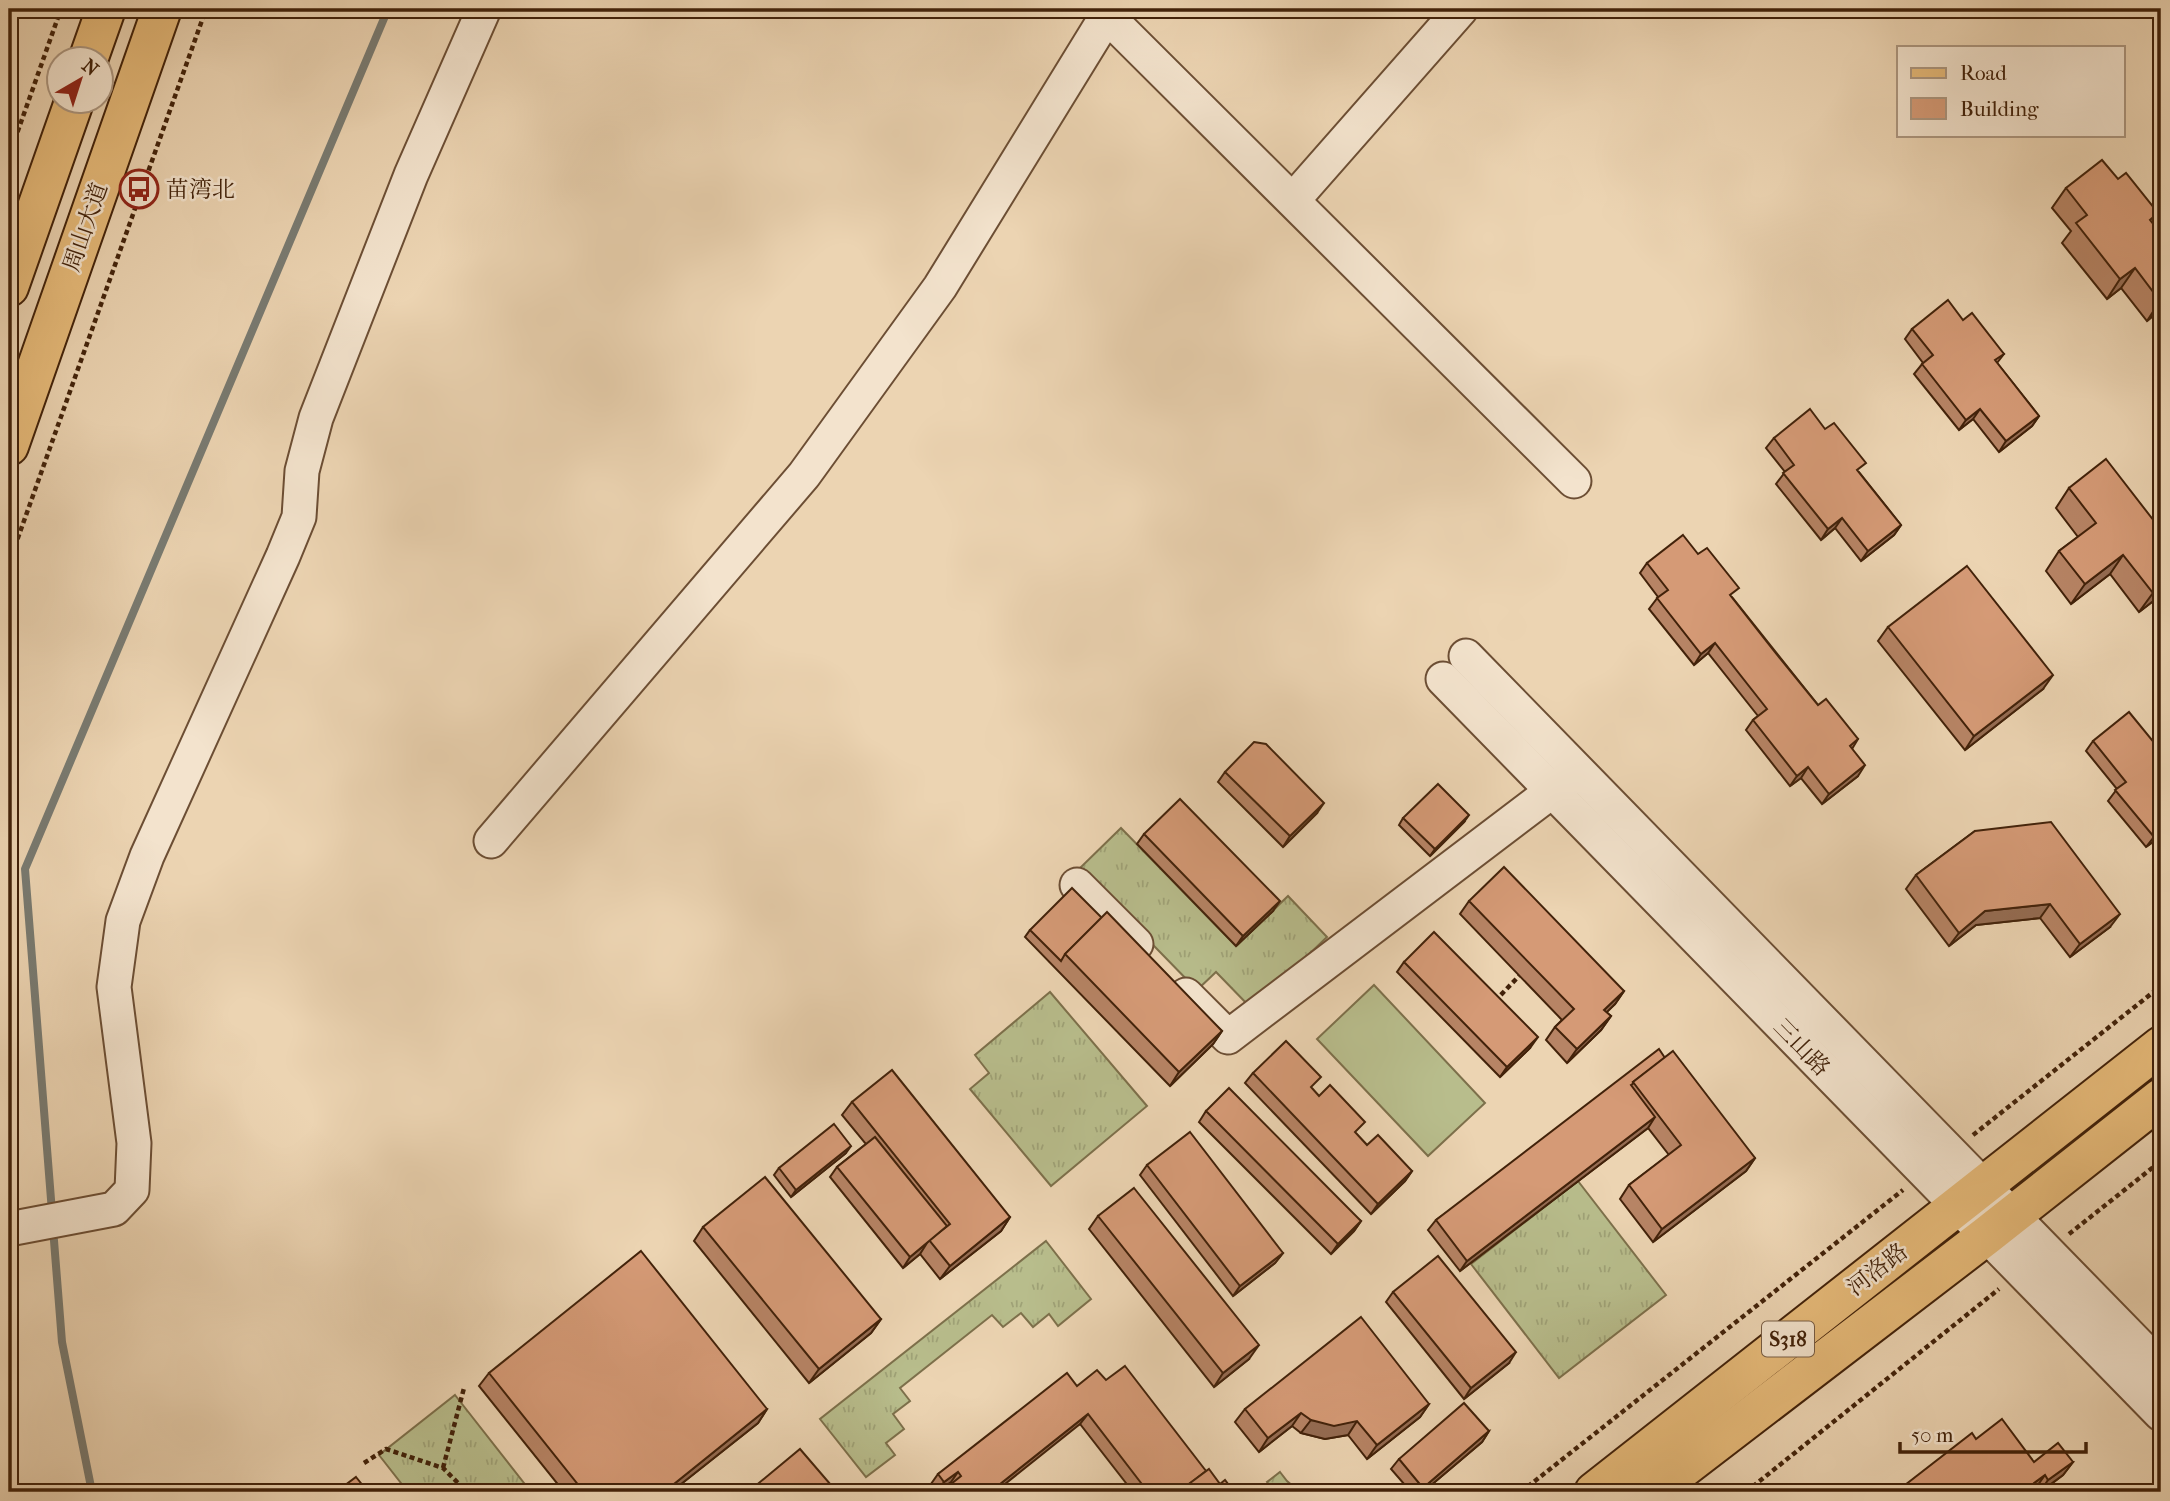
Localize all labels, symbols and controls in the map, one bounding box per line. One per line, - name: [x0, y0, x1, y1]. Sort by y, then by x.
- north arrow: [46, 46, 116, 116]
- legend: [1897, 46, 2124, 136]
- text: N: [78, 54, 103, 81]
- text: Road: [1960, 61, 2007, 85]
- text: Building: [1960, 97, 2039, 121]
- bus stop icon: 苗湾北: [118, 168, 160, 210]
- place label: 苗湾北: [166, 176, 235, 203]
- street label: 周山大道: [58, 179, 113, 275]
- street label: 三山路: [1768, 1013, 1835, 1082]
- street label: 河洛路: [1842, 1238, 1913, 1301]
- road number: S318: [1762, 1322, 1814, 1356]
- scale bar: [1900, 1410, 2086, 1454]
- text: 50 m: [1911, 1423, 1954, 1447]

